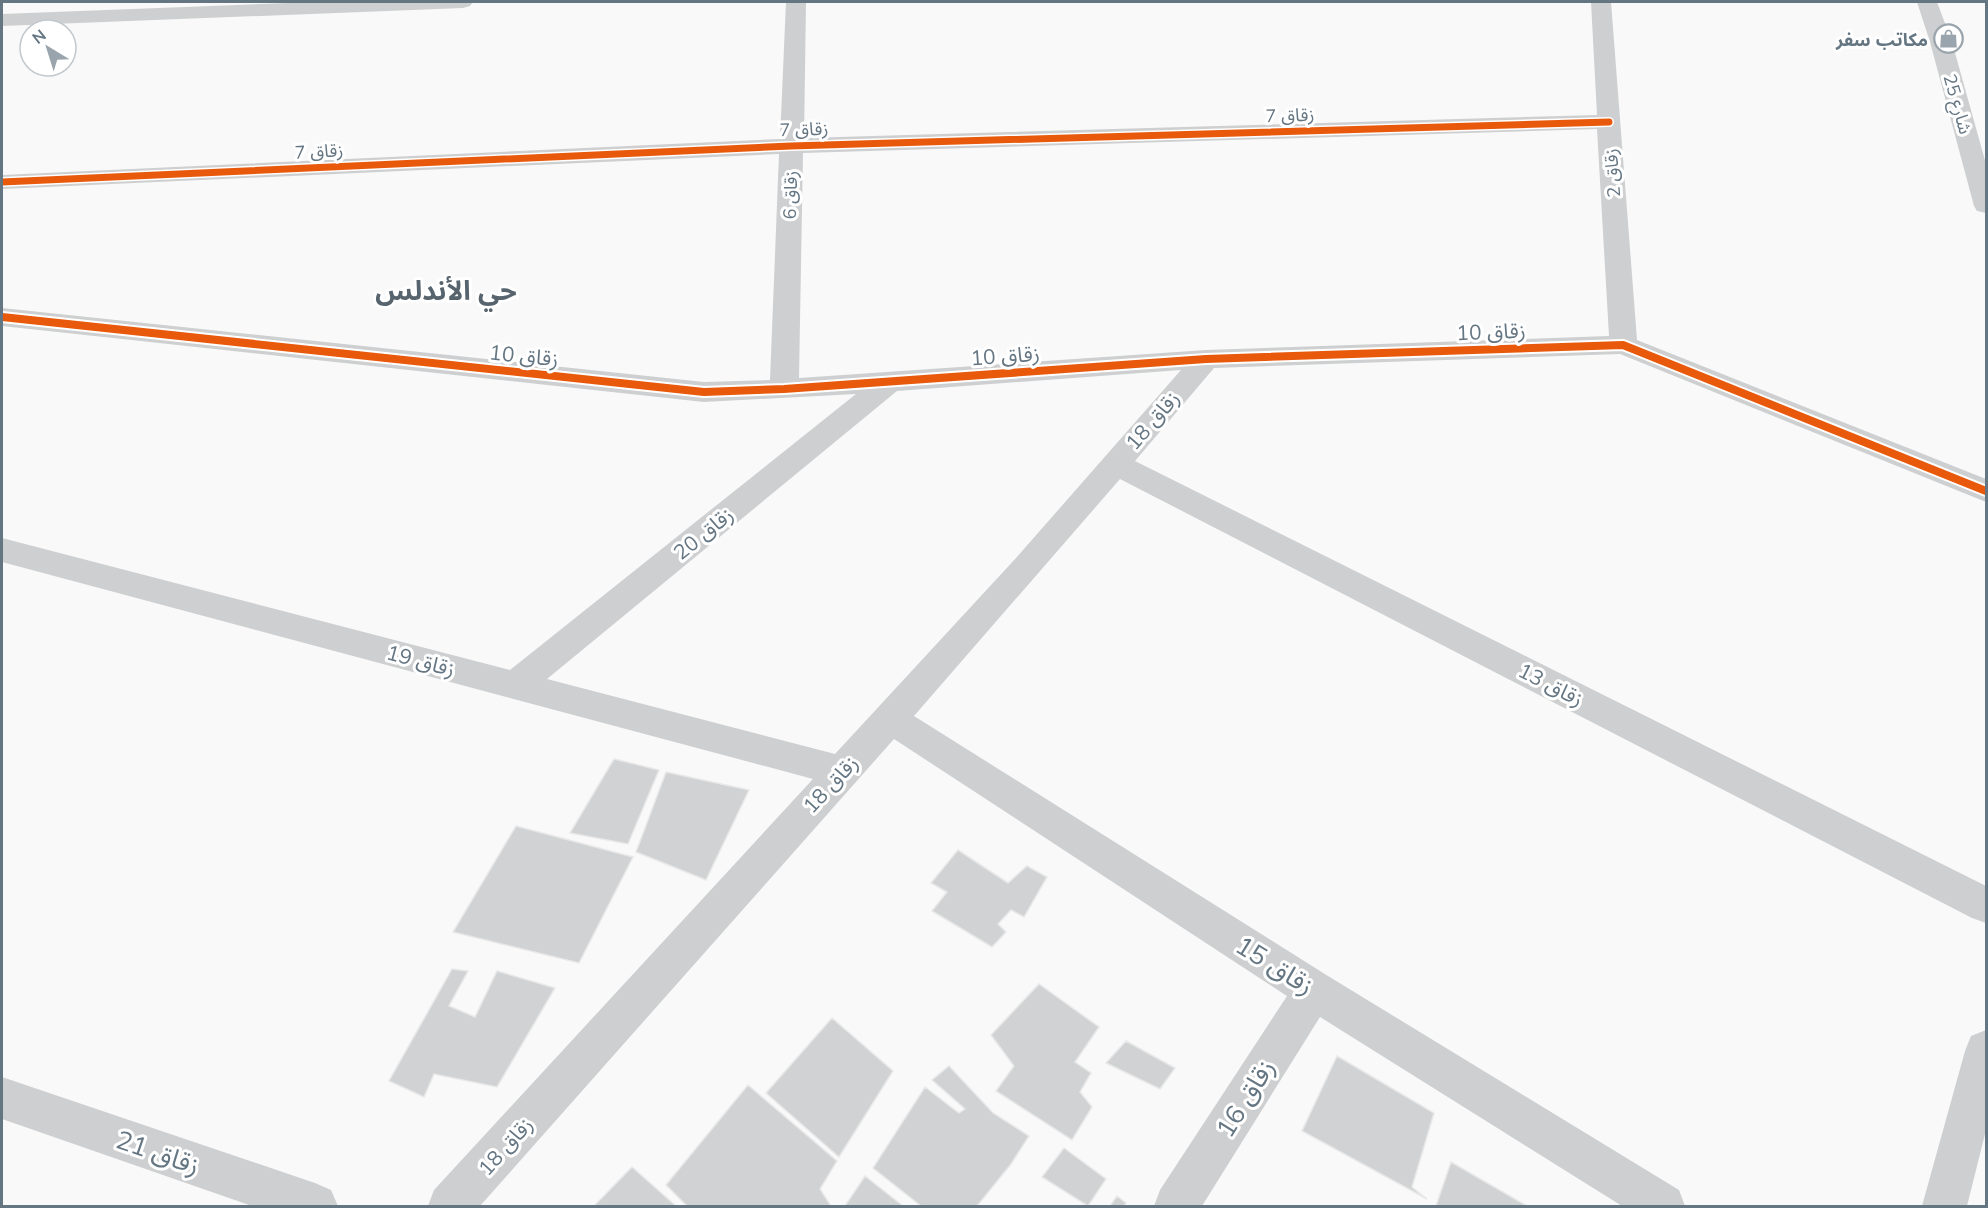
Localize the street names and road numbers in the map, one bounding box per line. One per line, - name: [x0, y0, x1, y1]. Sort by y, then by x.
- street label: شارع 25: [1936, 71, 1978, 138]
- street label: زقاق 7: [1265, 103, 1315, 127]
- street label: زقاق 7: [779, 117, 829, 141]
- street label: زقاق 7: [294, 138, 344, 164]
- street label: زقاق 2: [1599, 148, 1625, 198]
- street label: زقاق 6: [778, 170, 802, 220]
- street label: زقاق 10: [1456, 317, 1526, 345]
- street label: زقاق 10: [488, 338, 560, 372]
- street label: زقاق 10: [969, 340, 1041, 370]
- street label: زقاق 18: [1119, 385, 1185, 455]
- street label: زقاق 20: [668, 501, 738, 565]
- street label: زقاق 19: [384, 638, 458, 682]
- street label: زقاق 13: [1514, 657, 1588, 711]
- street label: زقاق 18: [797, 750, 863, 818]
- street label: زقاق 15: [1230, 928, 1320, 1002]
- street label: زقاق 16: [1208, 1053, 1282, 1143]
- street label: زقاق 18: [472, 1111, 538, 1181]
- street label: زقاق 21: [112, 1122, 204, 1182]

